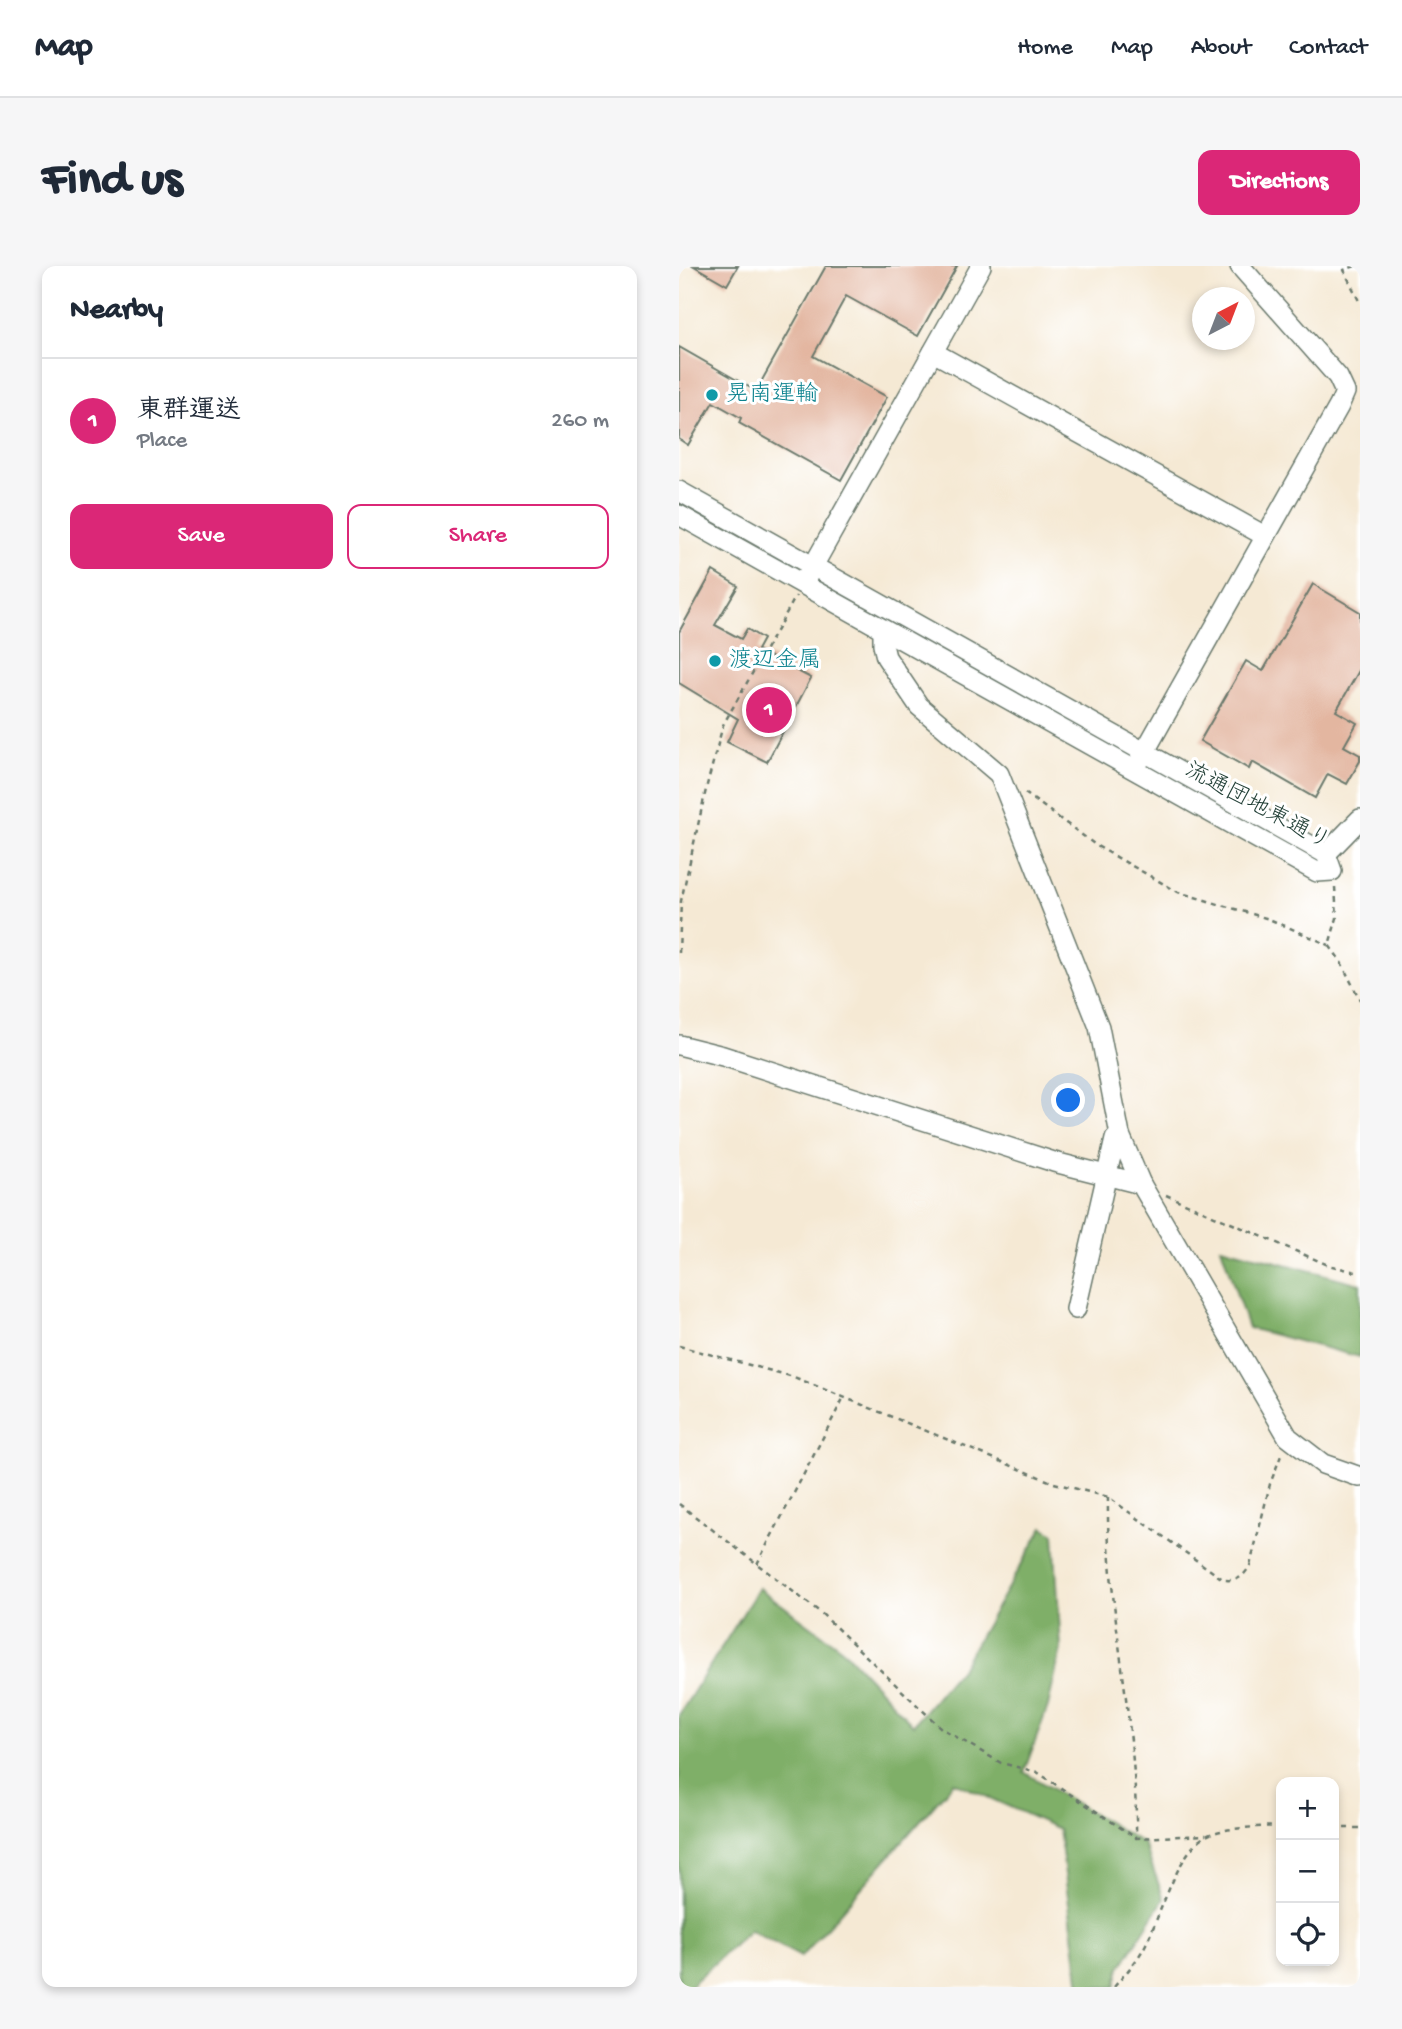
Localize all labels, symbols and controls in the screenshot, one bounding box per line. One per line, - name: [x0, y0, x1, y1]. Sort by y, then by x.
- text: Map: [35, 29, 92, 67]
- text: Home: [1017, 34, 1073, 63]
- text: Map: [1111, 34, 1153, 63]
- text: About: [1191, 34, 1251, 63]
- text: Contact: [1289, 34, 1367, 63]
- button: Directions: [1198, 150, 1360, 215]
- text: Find us: [42, 153, 182, 211]
- north arrow: [1192, 287, 1255, 350]
- text: Nearby: [70, 294, 163, 329]
- place label: 晃南運輸: [726, 381, 818, 409]
- marker: 晃南運輸: [704, 387, 720, 403]
- text: 東群運送: [137, 397, 241, 428]
- text: 1: [88, 408, 98, 435]
- text: 260 m: [551, 408, 609, 435]
- text: Place: [137, 428, 187, 455]
- button: Save: [70, 504, 333, 569]
- button: Share: [347, 504, 609, 569]
- place label: 渡辺金属: [729, 647, 821, 675]
- marker: 渡辺金属: [707, 653, 723, 669]
- pin: 1: [746, 684, 792, 736]
- street label: 流通団地東通り: [1180, 756, 1335, 857]
- your location: [1051, 1083, 1085, 1117]
- map controls: [1276, 1777, 1339, 1966]
- button: +: [1276, 1777, 1339, 1840]
- button: −: [1276, 1840, 1339, 1903]
- button: locate: [1276, 1903, 1339, 1966]

